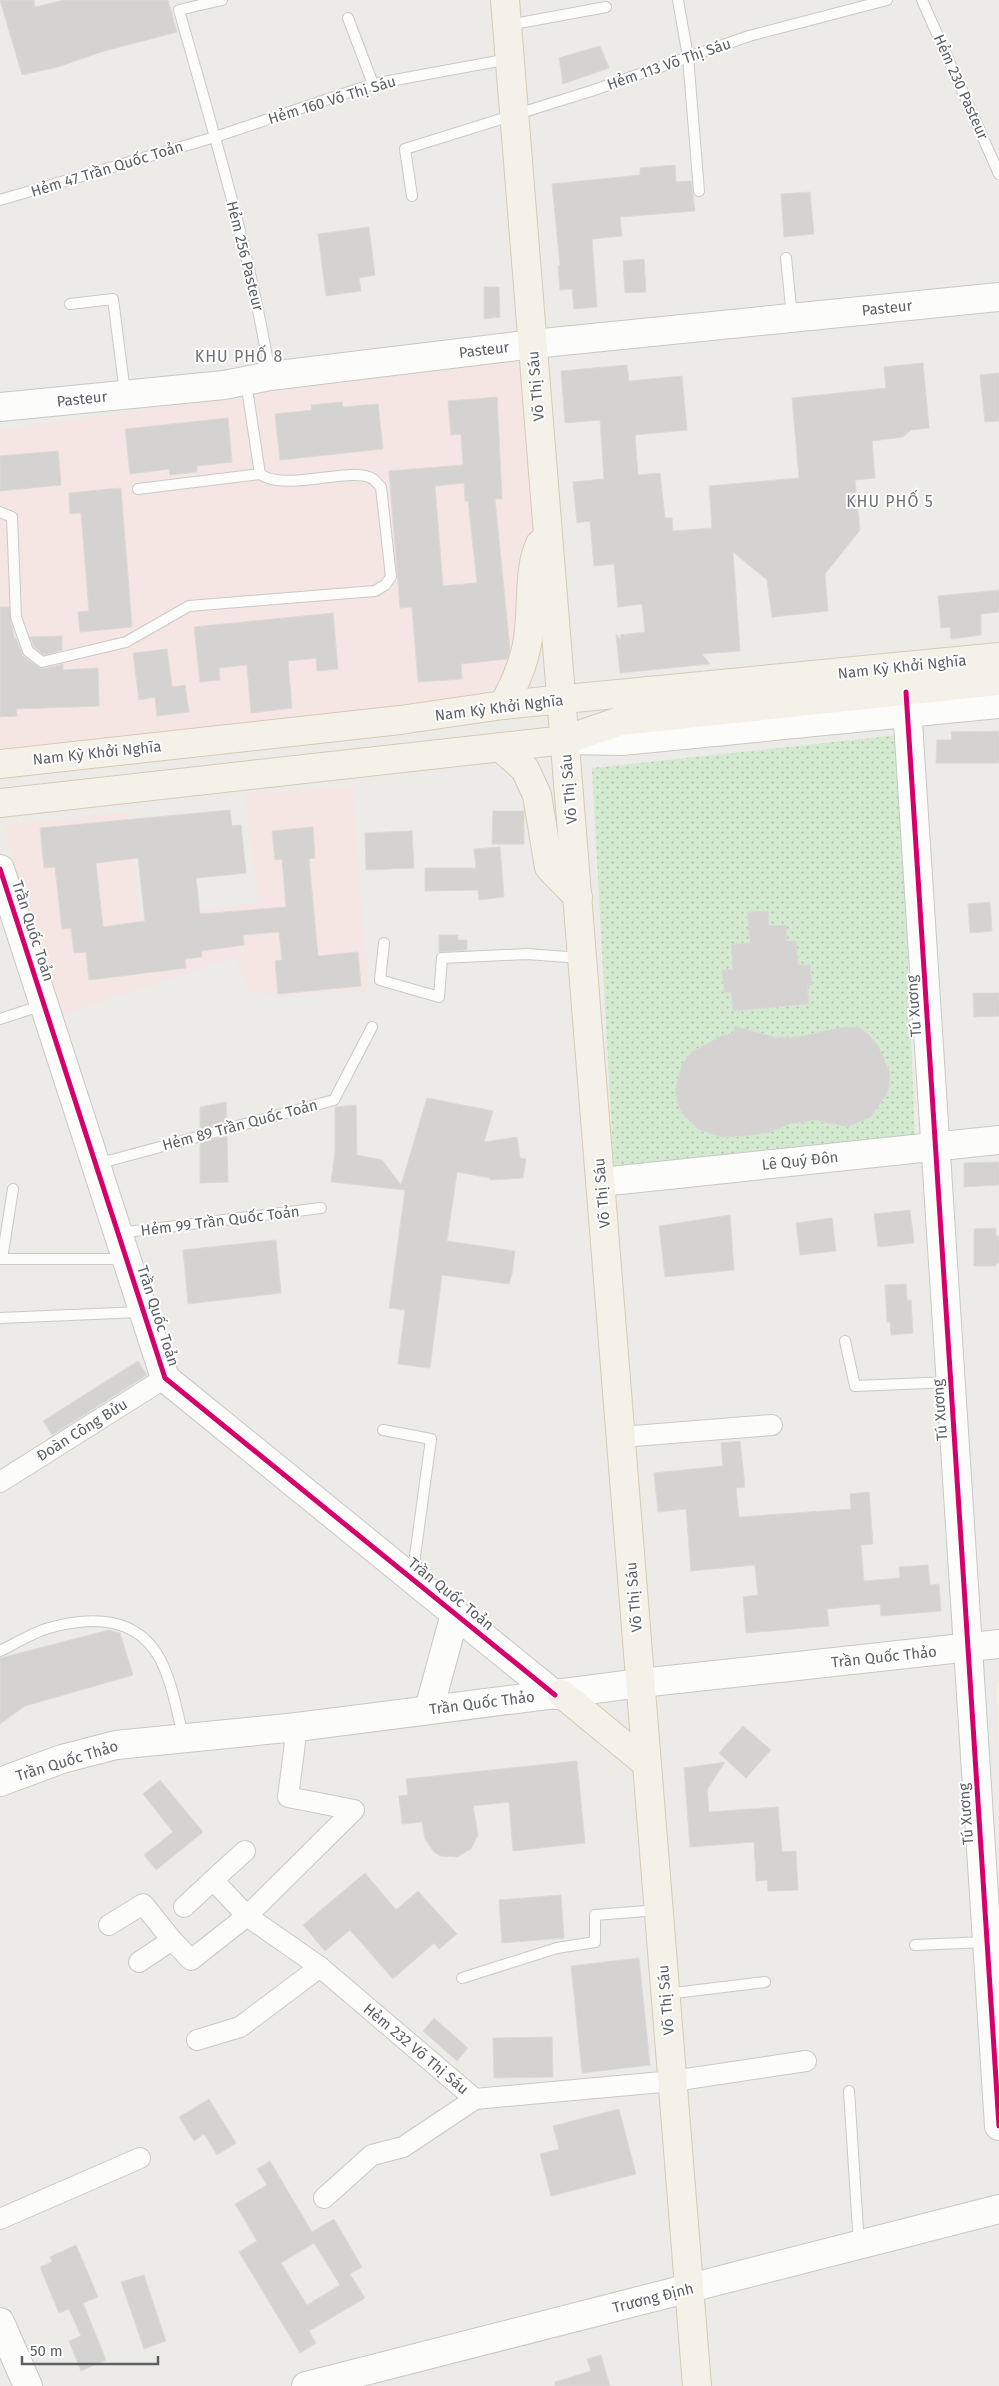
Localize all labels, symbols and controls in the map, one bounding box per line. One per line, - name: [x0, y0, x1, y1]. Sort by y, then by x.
- street label: Hẻm 230 Pasteur: [930, 32, 992, 143]
- street label: Hẻm 113 Võ Thị Sáu: [605, 34, 733, 94]
- street label: Hẻm 160 Võ Thị Sáu: [266, 72, 398, 128]
- street label: Hẻm 47 Trần Quốc Toản: [29, 137, 185, 201]
- street label: Hẻm 256 Pasteur: [223, 199, 267, 313]
- street label: Pasteur: [861, 296, 913, 320]
- street label: Pasteur: [458, 338, 511, 362]
- district label: KHU PHỐ 8: [195, 344, 283, 366]
- street label: Võ Thị Sáu: [524, 350, 548, 422]
- street label: Pasteur: [56, 387, 108, 411]
- district label: KHU PHỐ 5: [846, 489, 934, 511]
- street label: Nam Kỳ Khởi Nghĩa: [837, 651, 967, 683]
- street label: Nam Kỳ Khởi Nghĩa: [434, 691, 564, 725]
- street label: Nam Kỳ Khởi Nghĩa: [32, 737, 162, 769]
- street label: Võ Thị Sáu: [557, 753, 581, 825]
- street label: Trần Quốc Toản: [8, 878, 58, 984]
- street label: Tú Xương: [903, 974, 925, 1038]
- street label: Hẻm 89 Trần Quốc Toản: [160, 1096, 320, 1154]
- street label: Lê Quý Đôn: [761, 1148, 839, 1174]
- street label: Võ Thị Sáu: [590, 1157, 614, 1229]
- street label: Hẻm 99 Trần Quốc Toản: [140, 1202, 300, 1240]
- street label: Trần Quốc Toản: [133, 1263, 183, 1369]
- street label: Tú Xương: [929, 1378, 951, 1442]
- street label: Đoàn Công Bửu: [33, 1395, 131, 1465]
- street label: Trần Quốc Toản: [405, 1554, 497, 1634]
- street label: Võ Thị Sáu: [622, 1561, 646, 1633]
- street label: Trần Quốc Thảo: [830, 1643, 938, 1671]
- street label: Trần Quốc Thảo: [428, 1688, 536, 1718]
- street label: Trần Quốc Thảo: [14, 1737, 120, 1785]
- street label: Tú Xương: [955, 1782, 977, 1846]
- street label: Võ Thị Sáu: [654, 1964, 678, 2036]
- street label: Hẻm 232 Võ Thị Sáu: [360, 2000, 472, 2098]
- street label: Trương Định: [611, 2279, 695, 2317]
- scale bar: [22, 2334, 159, 2366]
- text: 50 m: [30, 2342, 63, 2360]

